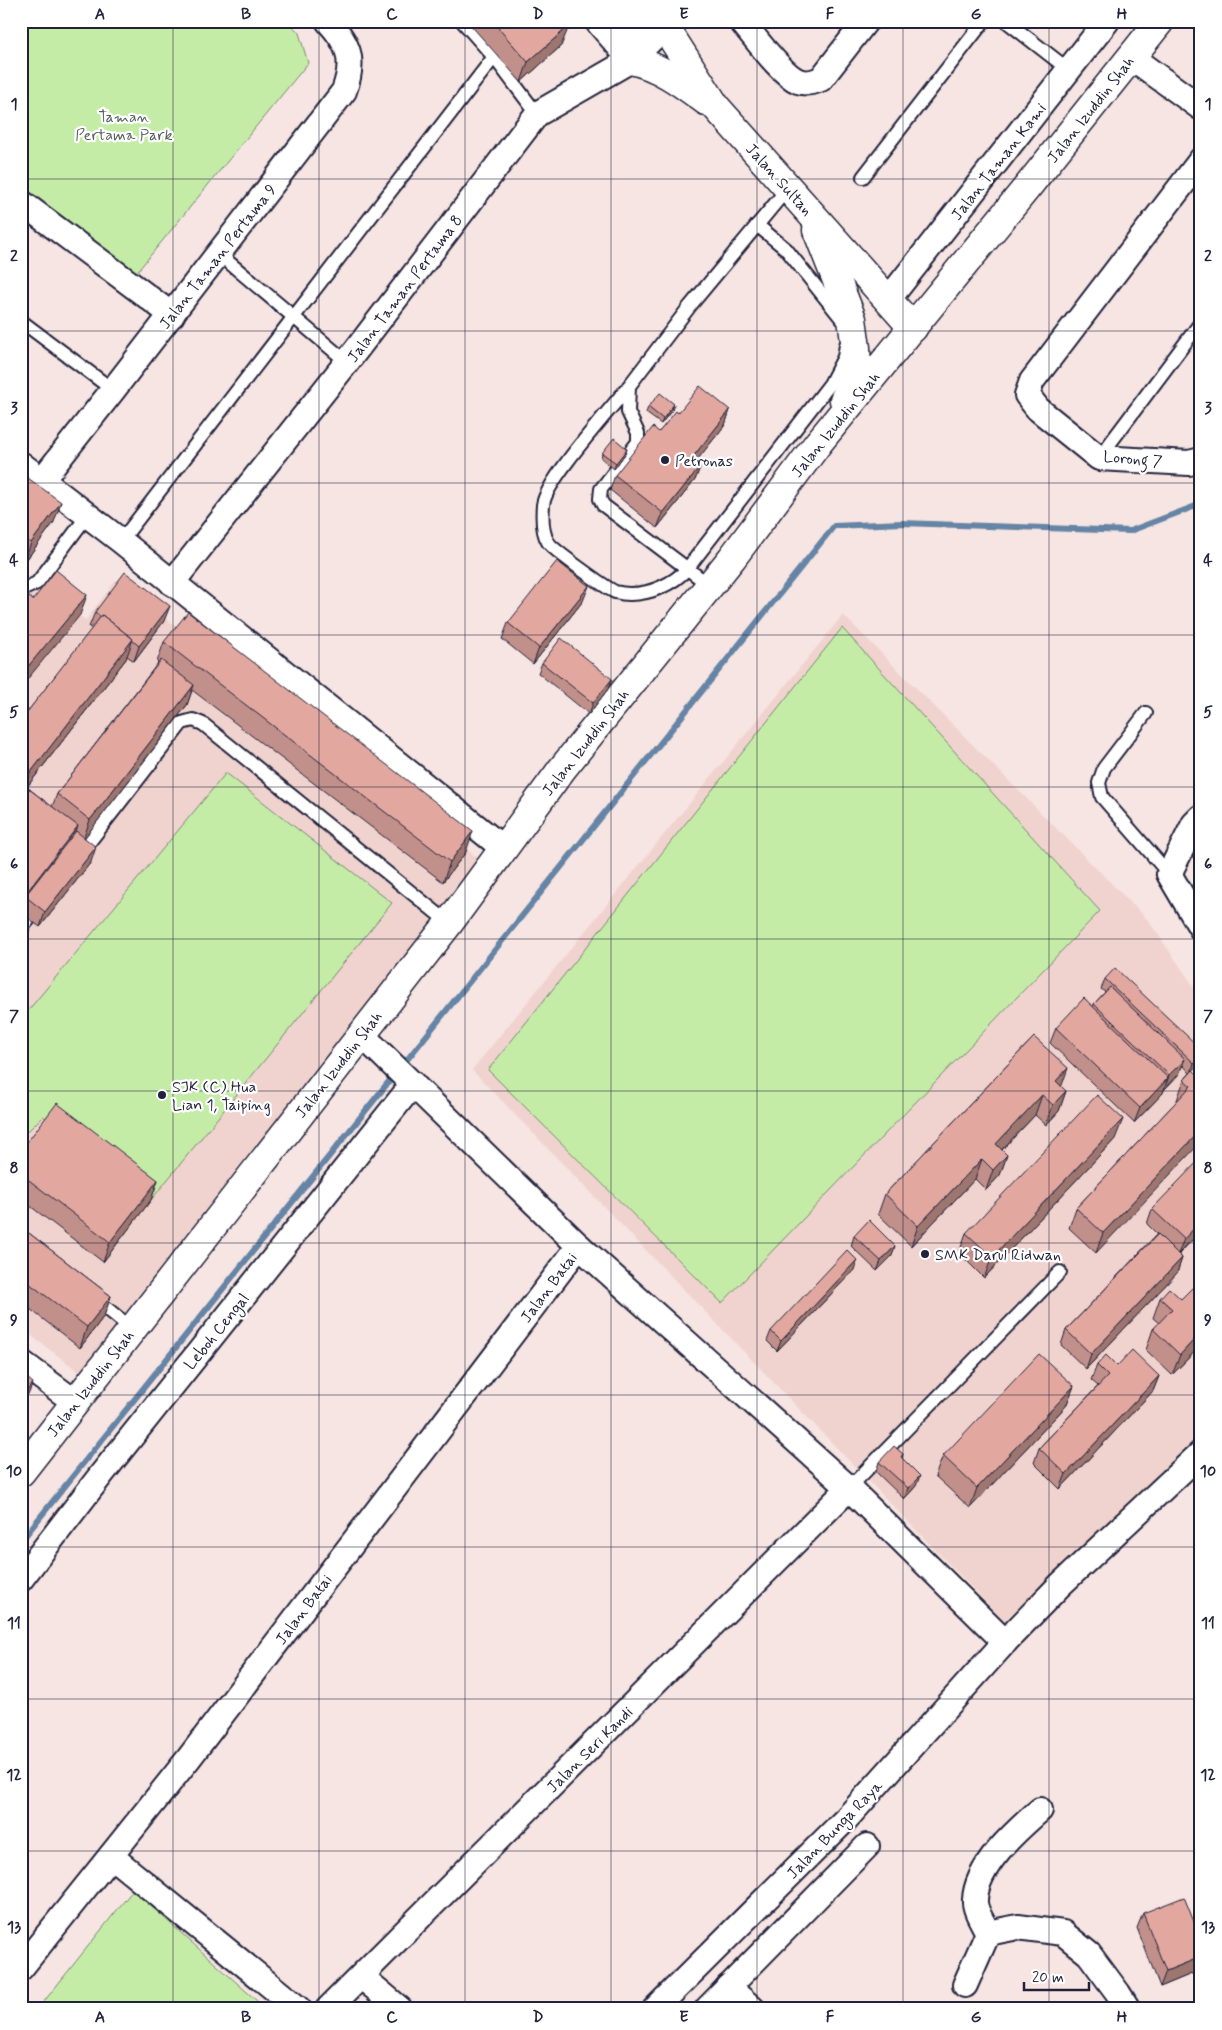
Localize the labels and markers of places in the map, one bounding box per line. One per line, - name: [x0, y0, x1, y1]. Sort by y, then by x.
- place label: Petronas: [675, 451, 733, 472]
- marker: Petronas: [659, 454, 671, 466]
- place label: SJK (C) Hua Lian 1, Taiping: [172, 1077, 271, 1116]
- marker: SJK (C) Hua Lian 1, Taiping: [156, 1089, 168, 1101]
- place label: SMK Darul Ridwan: [935, 1245, 1061, 1266]
- marker: SMK Darul Ridwan: [919, 1248, 931, 1260]

